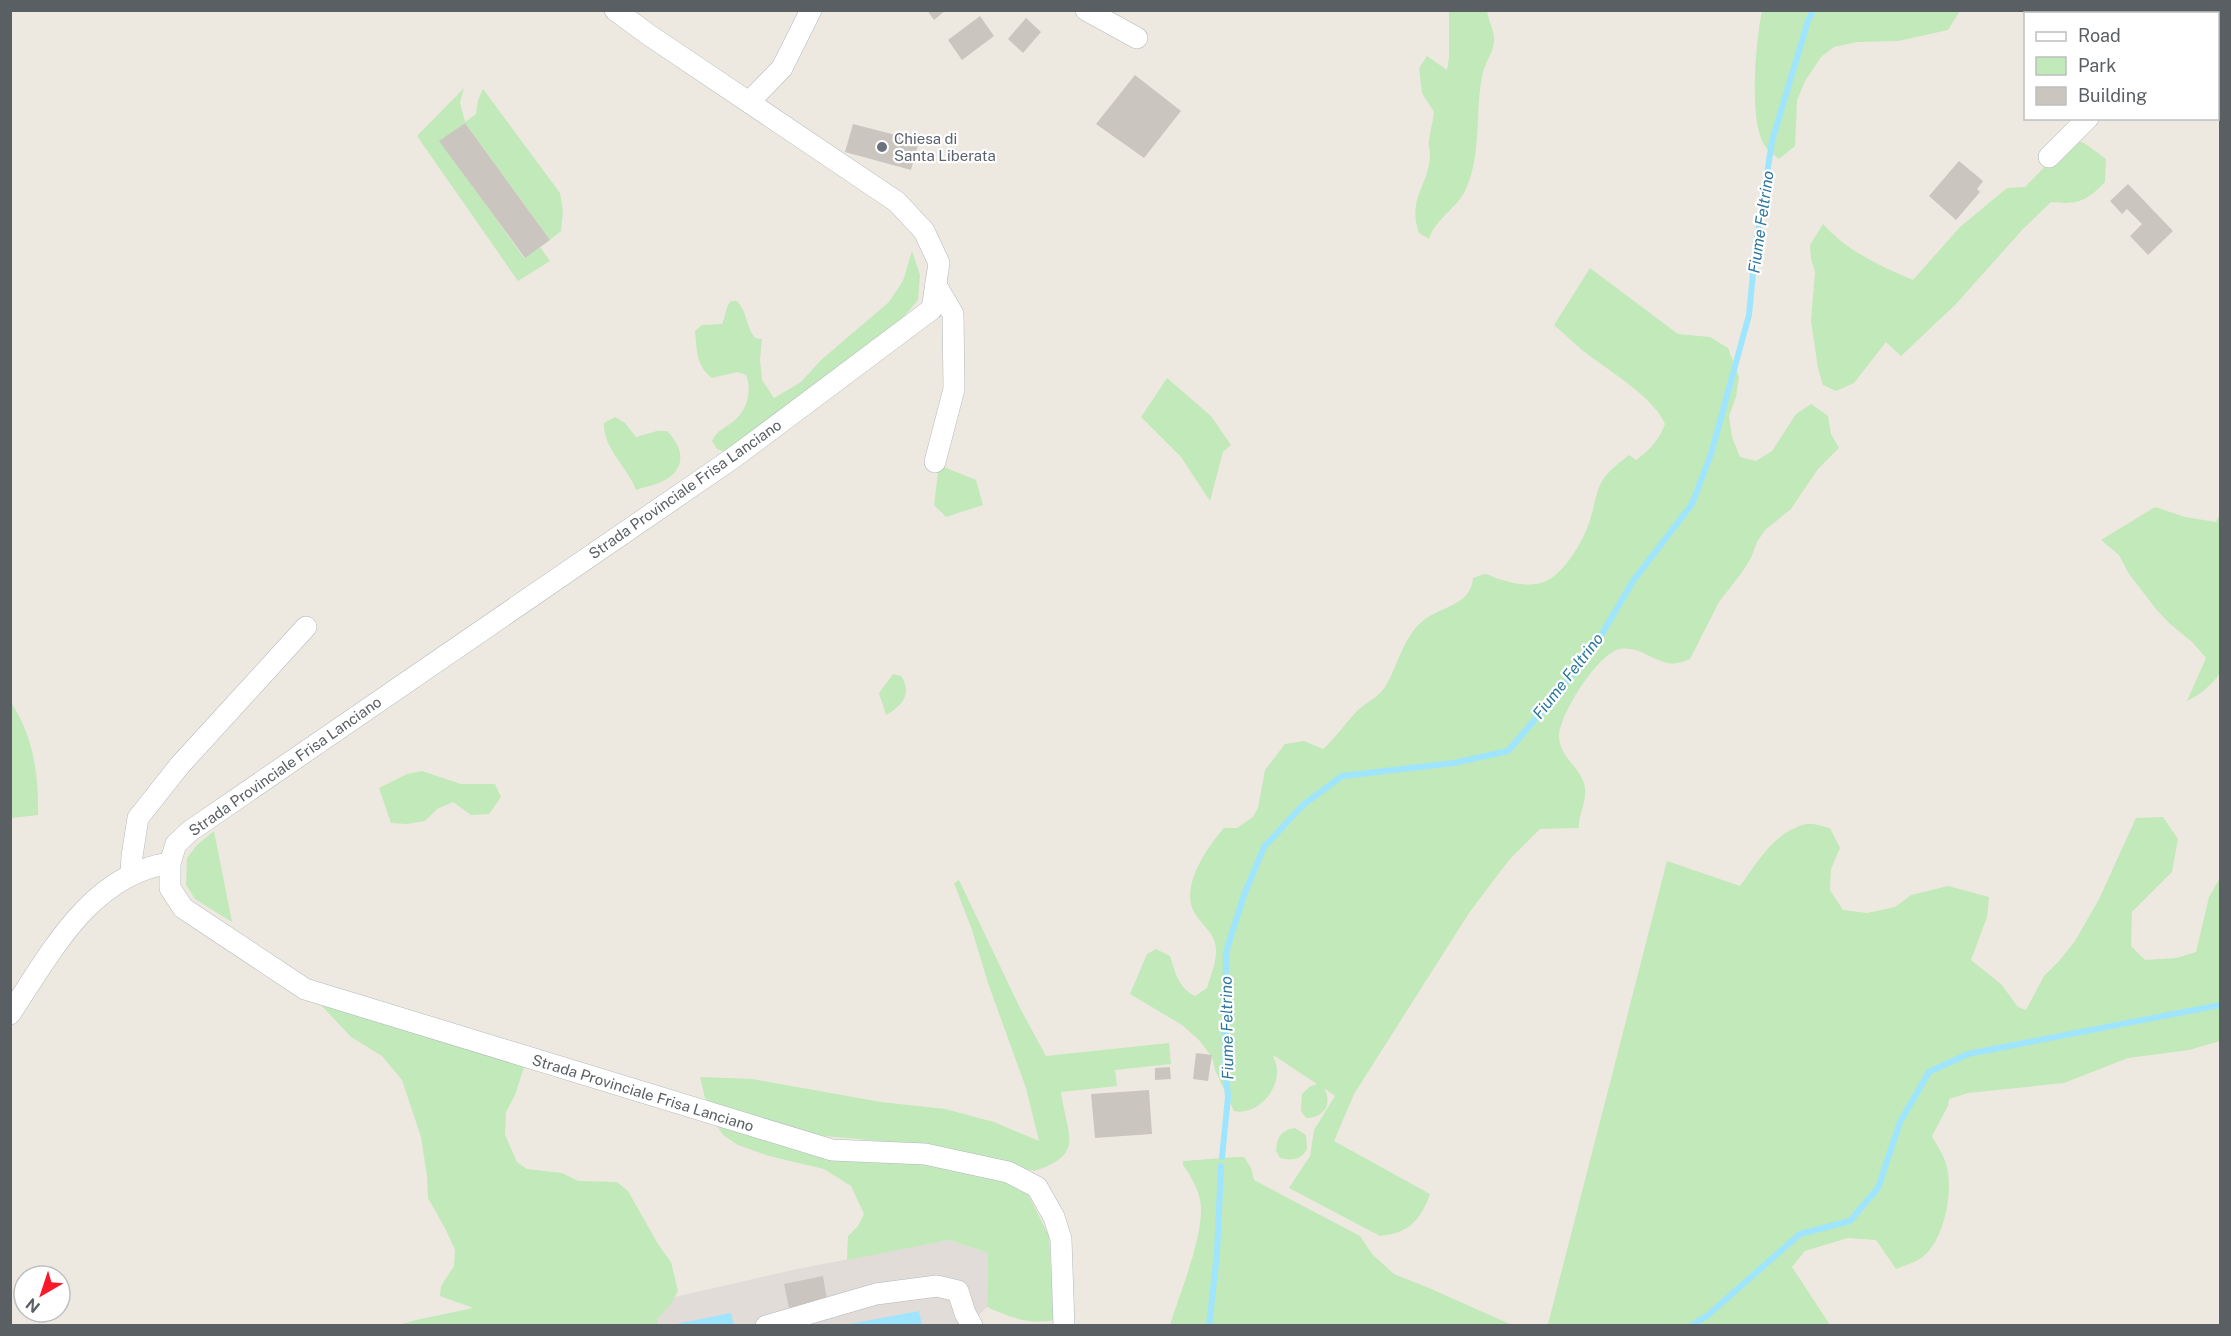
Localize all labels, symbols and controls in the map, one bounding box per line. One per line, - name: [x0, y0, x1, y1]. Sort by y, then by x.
- legend: [2024, 12, 2219, 120]
- text: Road: [2078, 25, 2121, 46]
- text: Park: [2078, 55, 2116, 76]
- text: Building: [2078, 85, 2147, 106]
- place label: Chiesa di Santa Liberata: [894, 130, 996, 164]
- marker: Chiesa di Santa Liberata: [875, 140, 889, 154]
- water label: Fiume Feltrino: [1744, 169, 1778, 275]
- street label: Strada Provinciale Frisa Lanciano: [586, 416, 784, 562]
- water label: Fiume Feltrino: [1529, 629, 1608, 723]
- street label: Strada Provinciale Frisa Lanciano: [186, 693, 384, 839]
- water label: Fiume Feltrino: [1217, 976, 1237, 1080]
- street label: Strada Provinciale Frisa Lanciano: [530, 1050, 756, 1134]
- north arrow: [12, 1264, 72, 1324]
- text: N: [22, 1294, 44, 1317]

